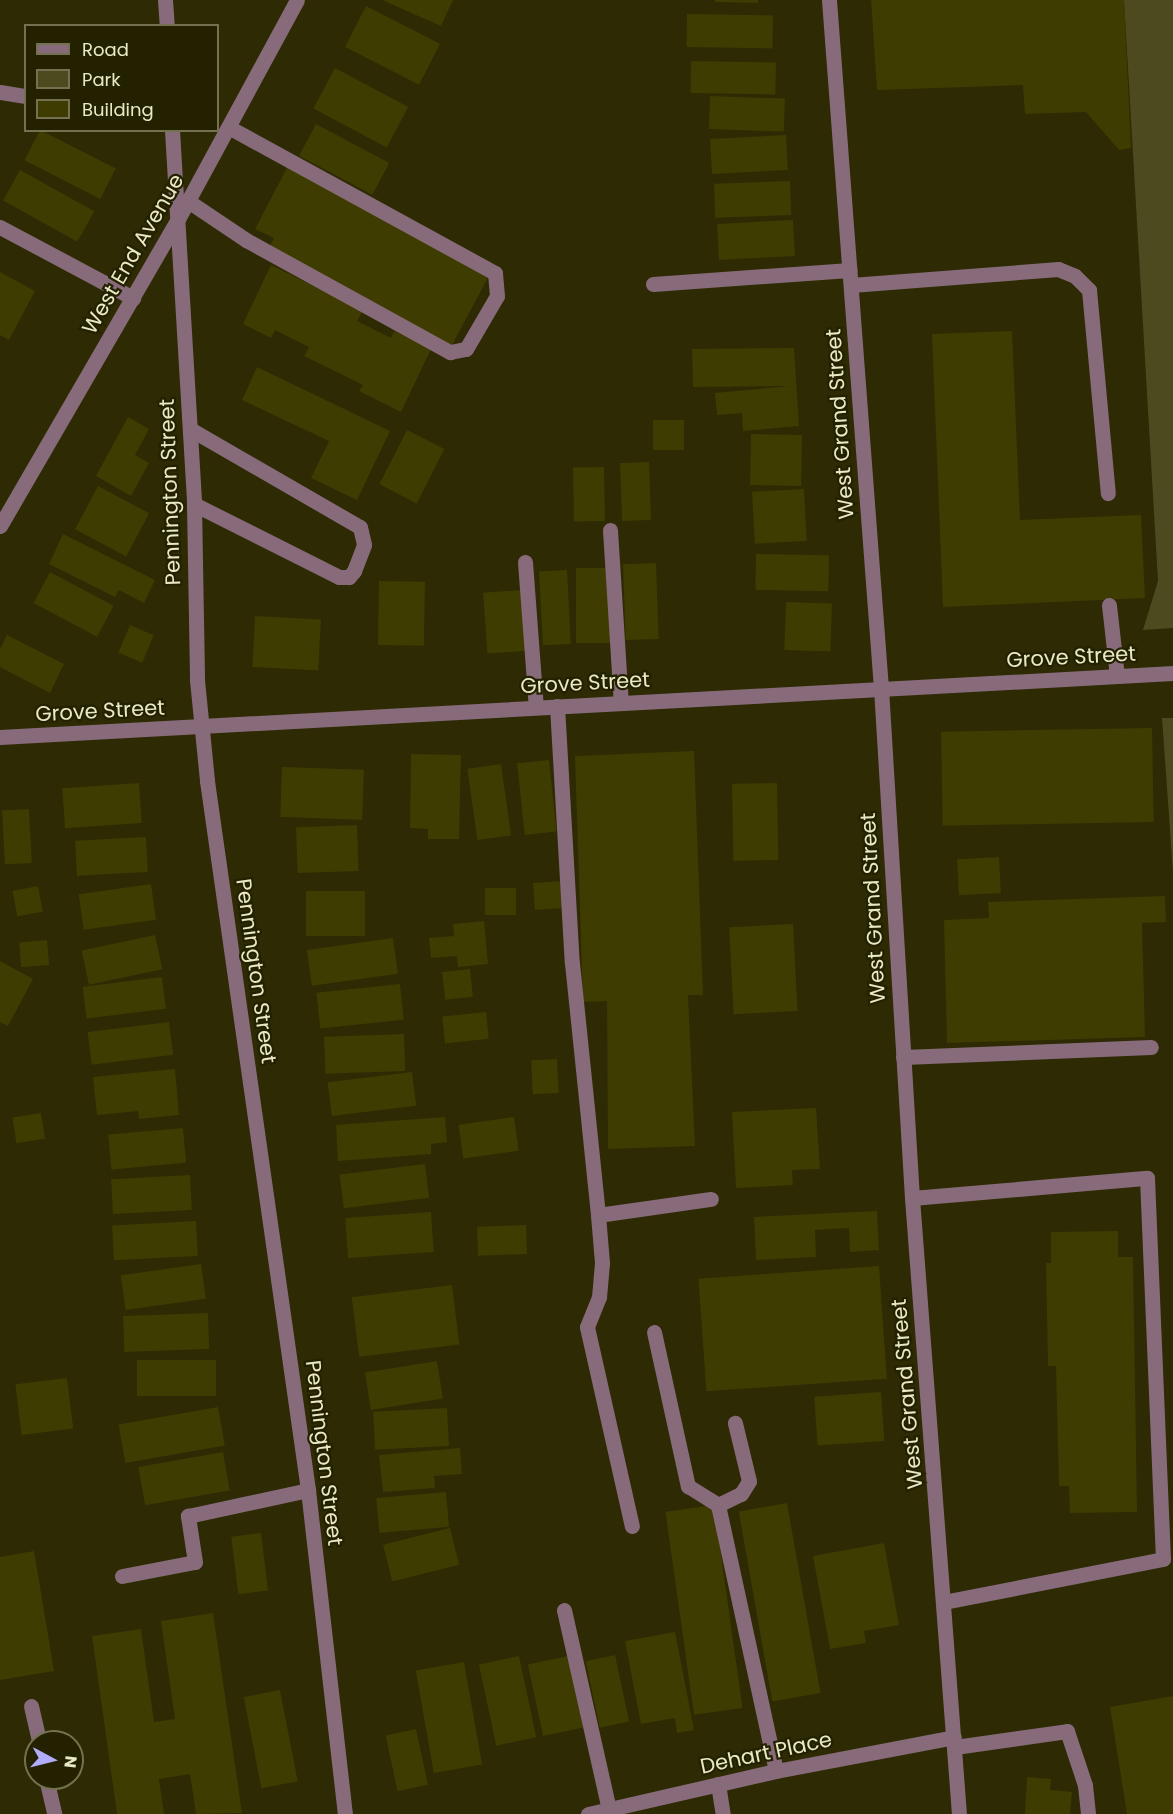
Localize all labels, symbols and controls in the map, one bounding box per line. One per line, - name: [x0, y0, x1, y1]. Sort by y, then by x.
- legend: [24, 24, 219, 132]
- text: Road: [82, 37, 129, 62]
- text: Park: [82, 67, 121, 92]
- text: Building: [82, 97, 154, 122]
- street label: West End Avenue: [77, 169, 189, 339]
- street label: West Grand Street: [821, 328, 859, 520]
- street label: Pennington Street: [154, 398, 186, 586]
- street label: Grove Street: [1006, 641, 1136, 673]
- street label: Grove Street: [520, 667, 650, 699]
- street label: Grove Street: [35, 695, 165, 727]
- street label: West Grand Street: [855, 812, 891, 1004]
- street label: Pennington Street: [231, 877, 281, 1065]
- street label: West Grand Street: [886, 1298, 928, 1490]
- street label: Pennington Street: [300, 1359, 348, 1547]
- street label: Dehart Place: [698, 1727, 834, 1779]
- north arrow: [24, 1730, 84, 1790]
- text: N: [58, 1755, 83, 1769]

